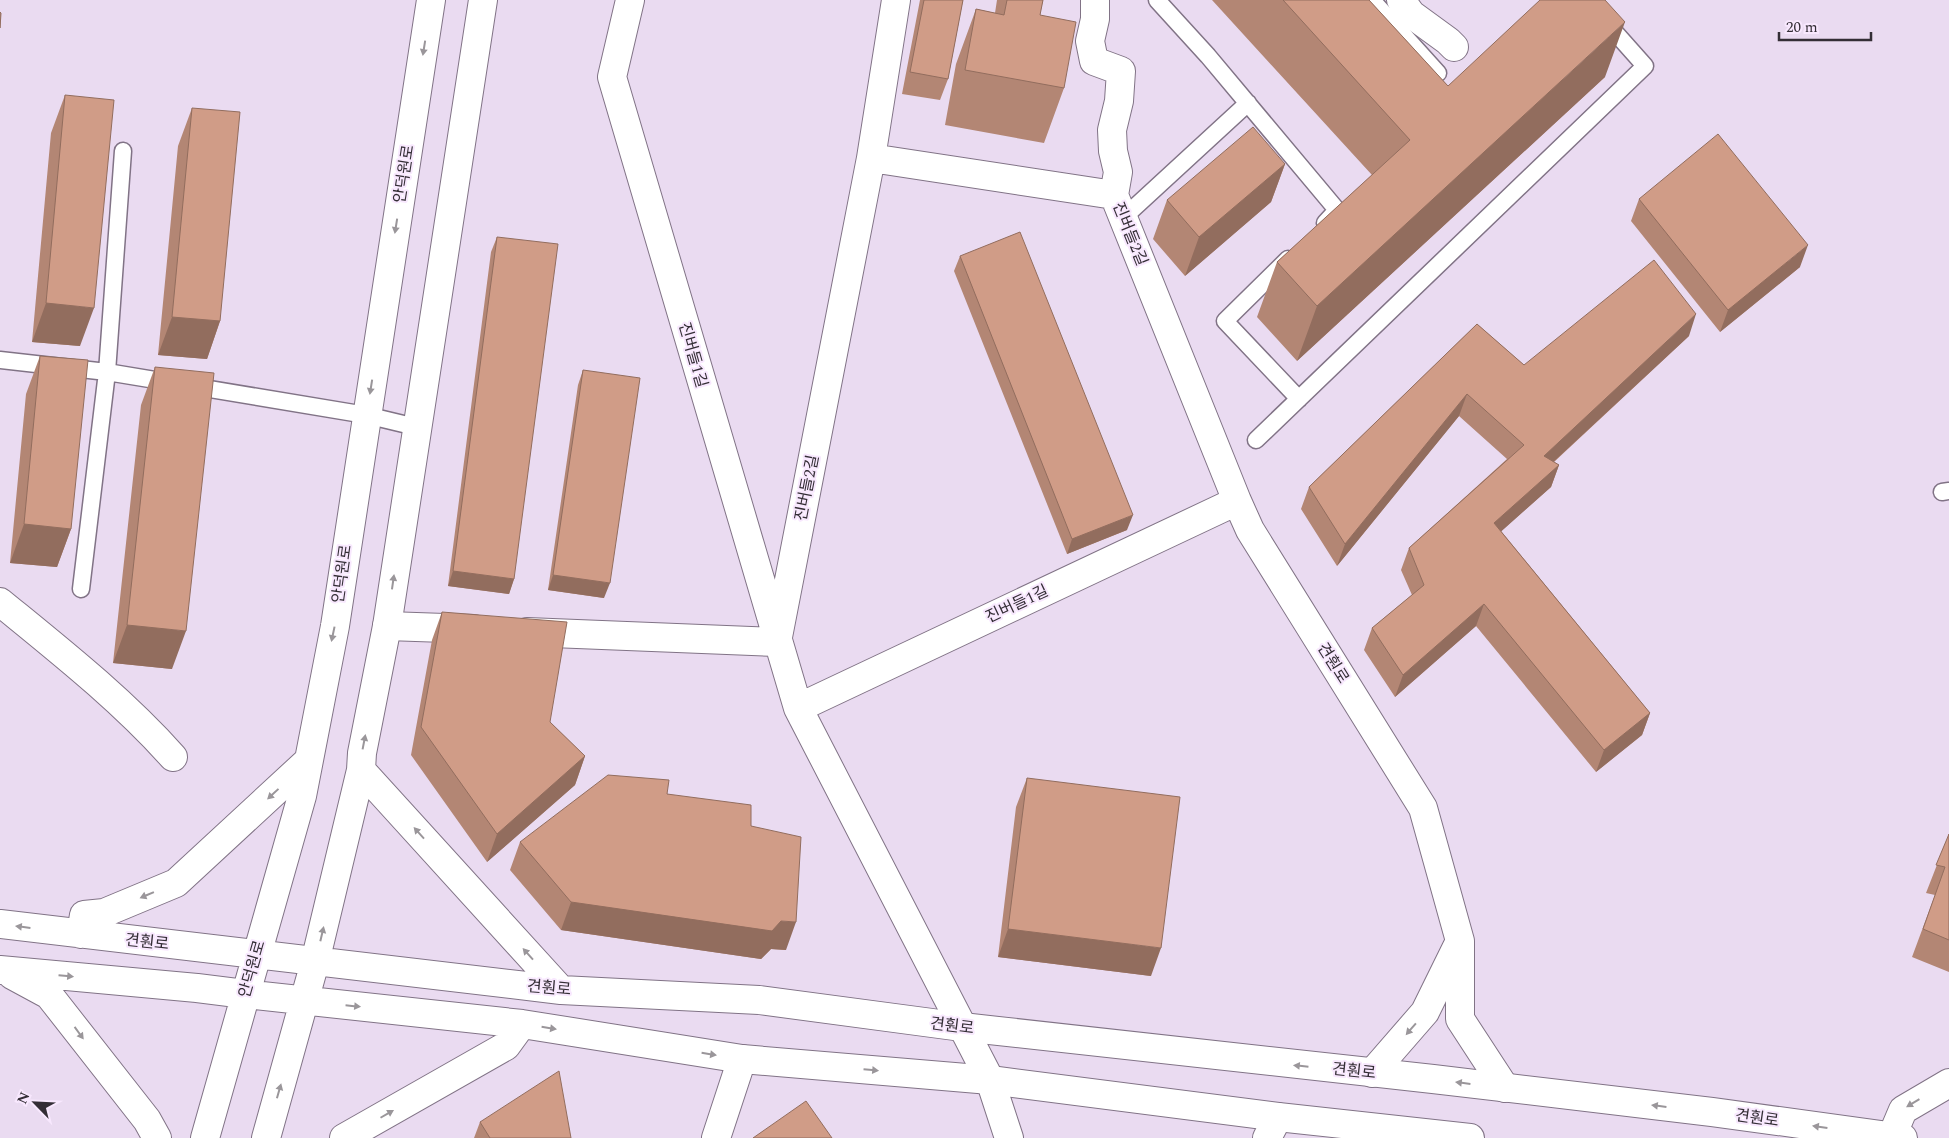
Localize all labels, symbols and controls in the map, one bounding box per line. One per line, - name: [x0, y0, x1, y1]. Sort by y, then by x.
- scale bar: [1779, 10, 1872, 42]
- text: 20 m: [1786, 16, 1818, 39]
- one-way arrow: [419, 41, 427, 57]
- street label: 안덕원로: [388, 143, 421, 205]
- street label: 진버들2길: [1106, 198, 1154, 270]
- one-way arrow: [391, 218, 399, 234]
- street label: 진버들1길: [672, 320, 714, 390]
- one-way arrow: [366, 379, 374, 395]
- street label: 진버들2길: [789, 453, 825, 523]
- street label: 안덕원로: [326, 543, 358, 605]
- one-way arrow: [390, 574, 398, 590]
- street label: 진버들1길: [982, 579, 1052, 629]
- one-way arrow: [329, 626, 337, 641]
- street label: 견훤로: [1311, 638, 1355, 688]
- one-way arrow: [361, 733, 369, 749]
- one-way arrow: [267, 788, 279, 800]
- one-way arrow: [413, 828, 425, 840]
- one-way arrow: [140, 891, 154, 899]
- one-way arrow: [15, 923, 31, 931]
- one-way arrow: [318, 927, 326, 942]
- street label: 견훤로: [124, 928, 170, 956]
- street label: 안덕원로: [232, 937, 272, 1001]
- one-way arrow: [523, 947, 534, 960]
- one-way arrow: [58, 972, 74, 980]
- street label: 견훤로: [526, 974, 572, 1002]
- one-way arrow: [345, 1002, 361, 1010]
- street label: 견훤로: [929, 1011, 976, 1041]
- one-way arrow: [1405, 1022, 1417, 1034]
- one-way arrow: [541, 1024, 557, 1032]
- one-way arrow: [73, 1026, 84, 1039]
- one-way arrow: [702, 1050, 718, 1058]
- street label: 견훤로: [1331, 1057, 1377, 1085]
- one-way arrow: [1293, 1061, 1309, 1069]
- one-way arrow: [863, 1066, 879, 1074]
- north arrow: [10, 1078, 60, 1128]
- one-way arrow: [1455, 1078, 1471, 1086]
- one-way arrow: [275, 1084, 283, 1099]
- text: N: [12, 1088, 35, 1107]
- one-way arrow: [1907, 1098, 1920, 1107]
- one-way arrow: [1651, 1102, 1667, 1110]
- street label: 견훤로: [1733, 1103, 1781, 1133]
- one-way arrow: [379, 1110, 394, 1118]
- one-way arrow: [1812, 1122, 1828, 1130]

